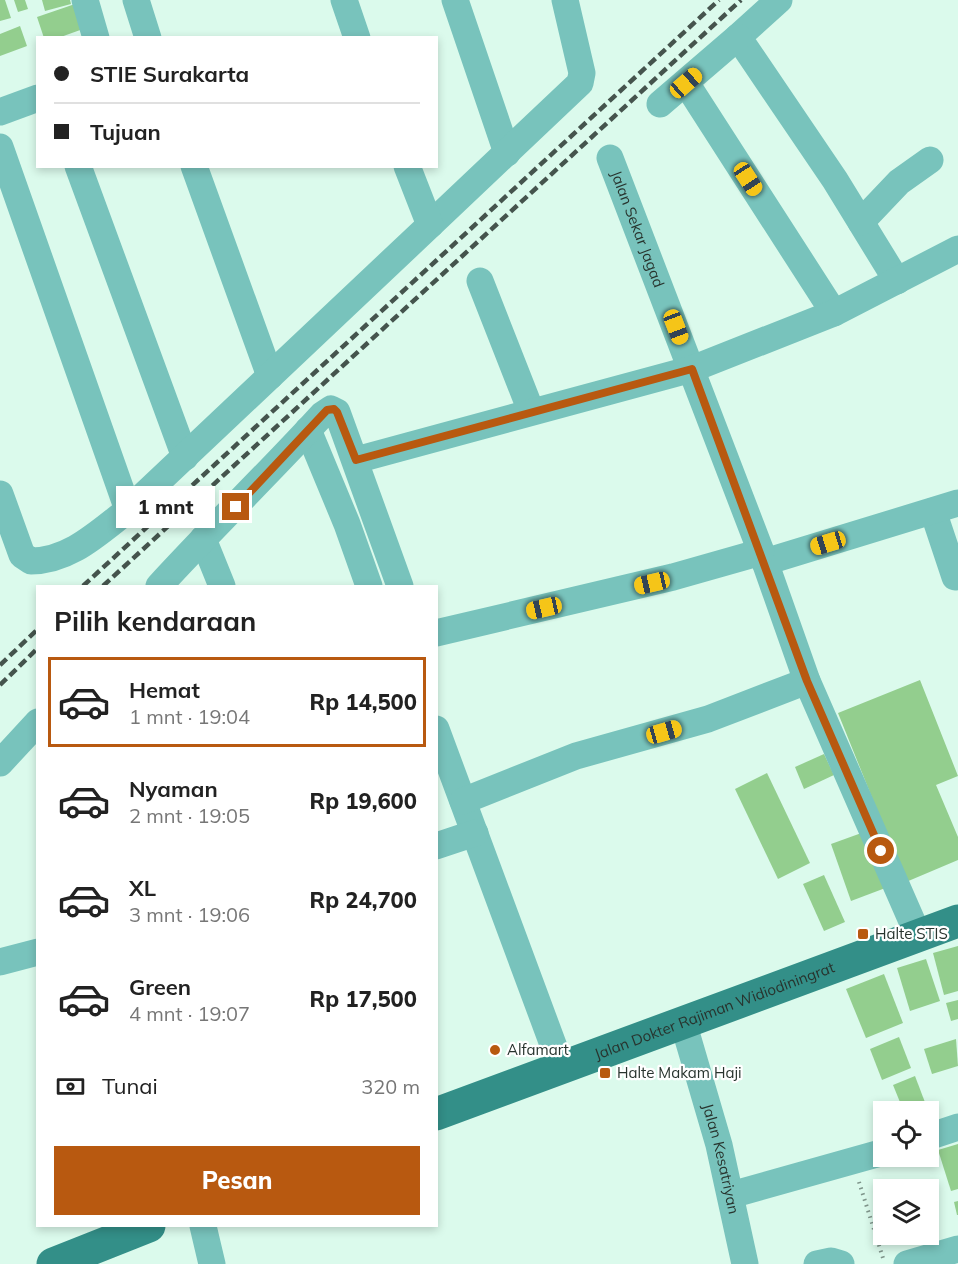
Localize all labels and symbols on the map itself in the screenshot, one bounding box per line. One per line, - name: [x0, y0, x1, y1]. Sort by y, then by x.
- car: [667, 64, 705, 102]
- car: [731, 159, 765, 199]
- street label: Jalan Sekar Jagad: [607, 168, 669, 290]
- car: [661, 307, 691, 347]
- callout: 1 mnt: [116, 486, 215, 528]
- route end: [222, 493, 249, 520]
- car: [808, 529, 848, 557]
- car: [632, 570, 672, 596]
- car: [524, 595, 564, 621]
- car: [644, 718, 684, 746]
- route start: [867, 837, 894, 864]
- place label: Halte STIS: [875, 924, 948, 943]
- marker: Halte STIS: [856, 927, 870, 941]
- street label: Jalan Dokter Rajiman Widiodiningrat: [592, 957, 837, 1064]
- place label: Alfamart: [507, 1040, 569, 1059]
- marker: Alfamart: [488, 1043, 502, 1057]
- place label: Halte Makam Haji: [617, 1063, 742, 1082]
- marker: Halte Makam Haji: [598, 1066, 612, 1080]
- street label: Jalan Kesatriyan: [698, 1101, 744, 1216]

